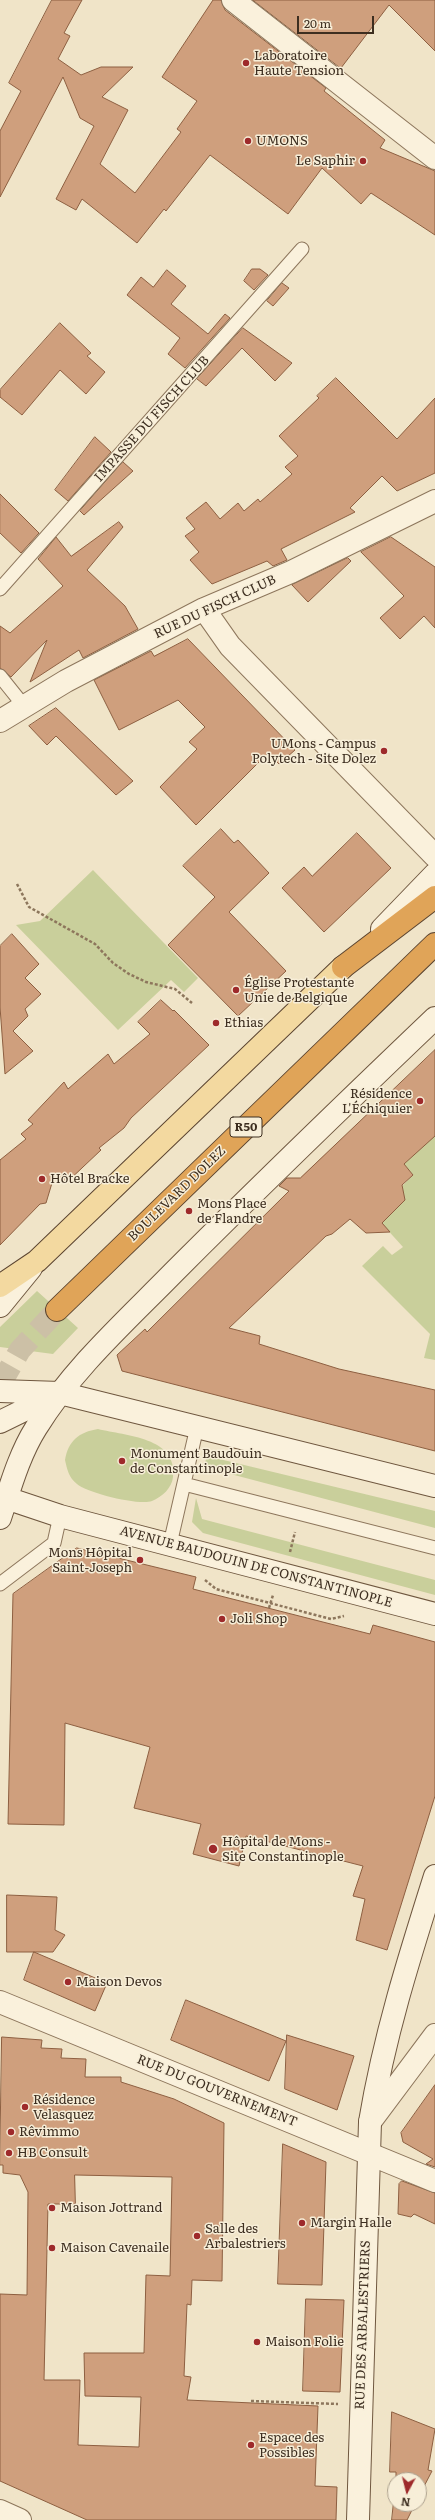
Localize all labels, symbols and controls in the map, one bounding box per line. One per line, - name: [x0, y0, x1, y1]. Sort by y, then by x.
- scale bar: [299, 8, 376, 34]
- text: 20 m: [304, 14, 331, 32]
- place label: Laboratoire Haute Tension: [254, 48, 344, 79]
- marker: Laboratoire Haute Tension: [241, 58, 251, 68]
- place label: UMONS: [256, 133, 308, 149]
- marker: UMONS: [243, 136, 253, 146]
- place label: Le Saphir: [296, 153, 355, 169]
- marker: Le Saphir: [358, 156, 368, 166]
- street label: IMPASSE DU FISCH CLUB: [91, 353, 213, 485]
- street label: RUE DU FISCH CLUB: [152, 572, 278, 642]
- place label: UMons - Campus Polytech - Site Dolez: [252, 736, 376, 767]
- marker: UMons - Campus Polytech - Site Dolez: [379, 746, 389, 756]
- place label: Église Protestante Unie de Belgique: [244, 975, 354, 1006]
- marker: Église Protestante Unie de Belgique: [231, 985, 241, 995]
- place label: Ethias: [224, 1015, 263, 1031]
- marker: Ethias: [211, 1018, 221, 1028]
- place label: Résidence L'Échiquier: [342, 1086, 412, 1117]
- marker: Résidence L'Échiquier: [415, 1096, 425, 1106]
- road number: R50: [230, 1117, 262, 1137]
- street label: BOULEVARD DOLEZ: [125, 1143, 229, 1245]
- place label: Hôtel Bracke: [50, 1171, 129, 1187]
- marker: Hôtel Bracke: [37, 1174, 47, 1184]
- place label: Mons Place de Flandre: [197, 1196, 266, 1227]
- marker: Mons Place de Flandre: [184, 1206, 194, 1216]
- place label: Monument Baudouin de Constantinople: [130, 1446, 262, 1477]
- marker: Monument Baudouin de Constantinople: [117, 1456, 127, 1466]
- street label: AVENUE BAUDOUIN DE CONSTANTINOPLE: [118, 1523, 394, 1611]
- place label: Mons Hôpital Saint-Joseph: [48, 1545, 132, 1576]
- marker: Mons Hôpital Saint-Joseph: [135, 1555, 145, 1565]
- place label: Joli Shop: [230, 1611, 287, 1627]
- marker: Joli Shop: [217, 1614, 227, 1624]
- place label: Hôpital de Mons - Site Constantinople: [222, 1834, 344, 1865]
- marker: Hôpital de Mons - Site Constantinople: [207, 1843, 219, 1855]
- place label: Maison Devos: [76, 1974, 162, 1990]
- marker: Maison Devos: [63, 1977, 73, 1987]
- street label: RUE DU GOUVERNEMENT: [135, 2052, 299, 2130]
- place label: Résidence Velasquez: [33, 2092, 95, 2123]
- marker: Résidence Velasquez: [20, 2102, 30, 2112]
- place label: Rêvimmo: [19, 2124, 79, 2140]
- marker: Rêvimmo: [6, 2127, 16, 2137]
- place label: HB Consult: [17, 2145, 88, 2161]
- marker: HB Consult: [4, 2148, 14, 2158]
- place label: Maison Jottrand: [60, 2200, 163, 2216]
- marker: Maison Jottrand: [47, 2203, 57, 2213]
- place label: Margin Halle: [310, 2215, 392, 2231]
- marker: Margin Halle: [297, 2218, 307, 2228]
- place label: Salle des Arbalestriers: [205, 2221, 286, 2252]
- marker: Salle des Arbalestriers: [192, 2231, 202, 2241]
- place label: Maison Cavenaile: [60, 2240, 169, 2256]
- street label: RUE DES ARBALESTRIERS: [352, 2240, 374, 2410]
- marker: Maison Cavenaile: [47, 2243, 57, 2253]
- place label: Maison Folie: [265, 2334, 344, 2350]
- marker: Maison Folie: [252, 2337, 262, 2347]
- place label: Espace des Possibles: [259, 2430, 324, 2461]
- marker: Espace des Possibles: [246, 2440, 256, 2450]
- north arrow: [387, 2472, 427, 2512]
- text: N: [400, 2494, 411, 2511]

